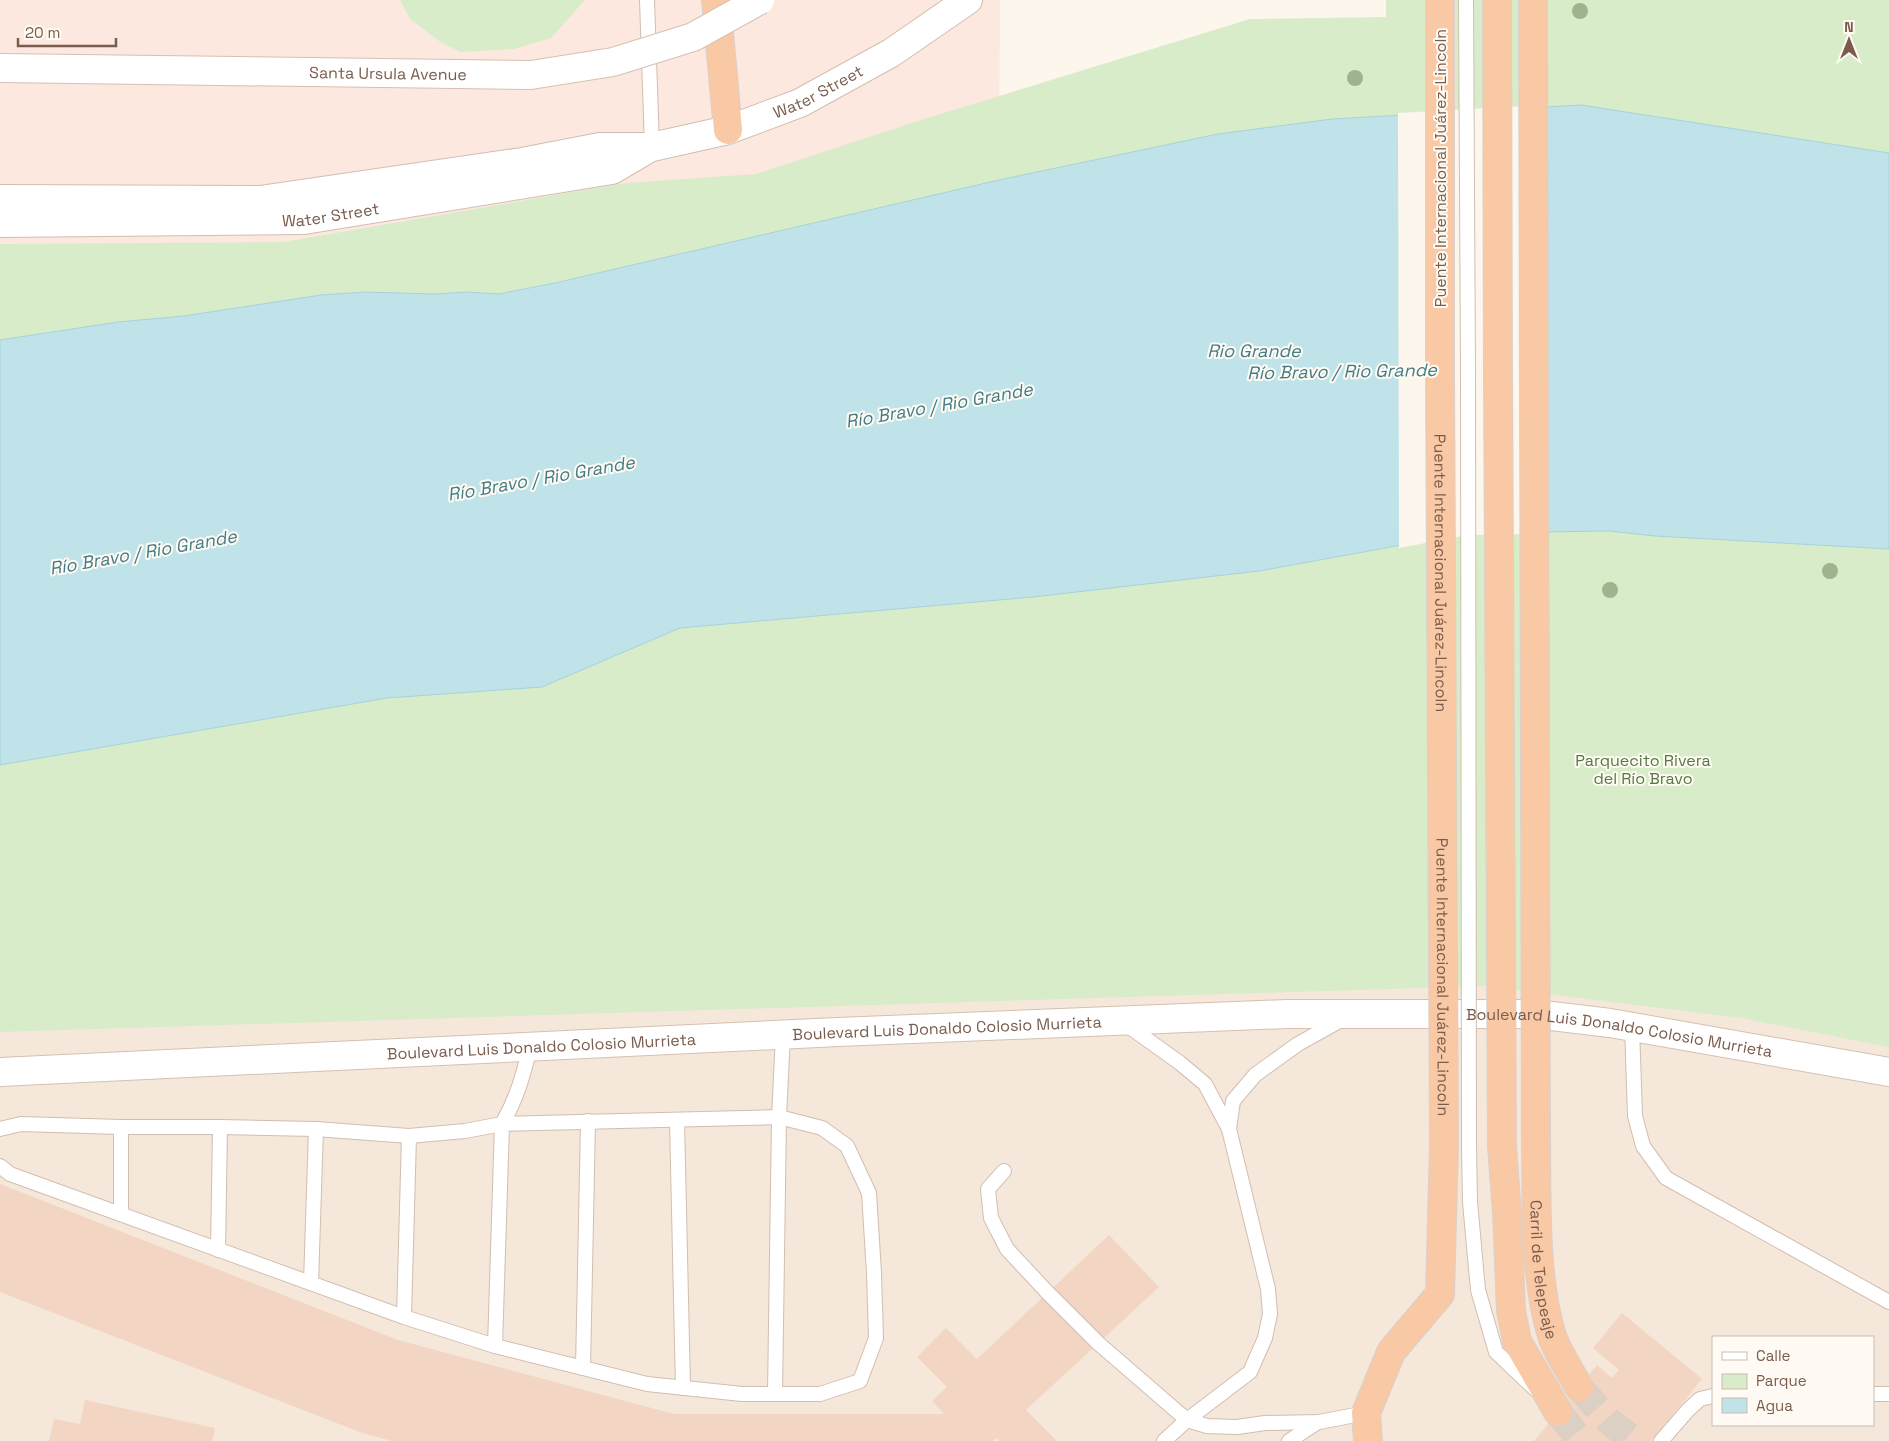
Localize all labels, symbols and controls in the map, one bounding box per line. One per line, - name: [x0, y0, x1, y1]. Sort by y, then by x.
- scale bar: [18, 15, 115, 47]
- north arrow: [1824, 15, 1874, 65]
- text: N: [1844, 18, 1854, 36]
- text: 20 m: [25, 23, 60, 42]
- street label: Puente Internacional Juárez-Lincoln: [1430, 29, 1451, 307]
- street label: Water Street: [770, 60, 867, 123]
- street label: Santa Ursula Avenue: [309, 62, 467, 85]
- street label: Water Street: [282, 197, 381, 231]
- water label: Rio Grande: [1207, 339, 1302, 362]
- water label: Río Bravo / Rio Grande: [1247, 358, 1438, 384]
- water label: Río Bravo / Rio Grande: [844, 377, 1036, 433]
- street label: Puente Internacional Juárez-Lincoln: [1430, 434, 1452, 712]
- water label: Río Bravo / Rio Grande: [446, 450, 638, 506]
- water label: Río Bravo / Rio Grande: [48, 524, 240, 580]
- park label: Parquecito Rivera del Río Bravo: [1575, 750, 1711, 789]
- street label: Puente Internacional Juárez-Lincoln: [1432, 838, 1454, 1116]
- street label: Boulevard Luis Donaldo Colosio Murrieta: [1466, 1003, 1774, 1062]
- street label: Boulevard Luis Donaldo Colosio Murrieta: [792, 1011, 1102, 1045]
- street label: Boulevard Luis Donaldo Colosio Murrieta: [386, 1028, 696, 1064]
- street label: Carril de Telepeaje: [1526, 1200, 1563, 1342]
- legend: [1712, 1336, 1874, 1426]
- text: Calle: [1756, 1346, 1791, 1365]
- text: Parque: [1756, 1371, 1807, 1390]
- text: Agua: [1756, 1396, 1793, 1415]

